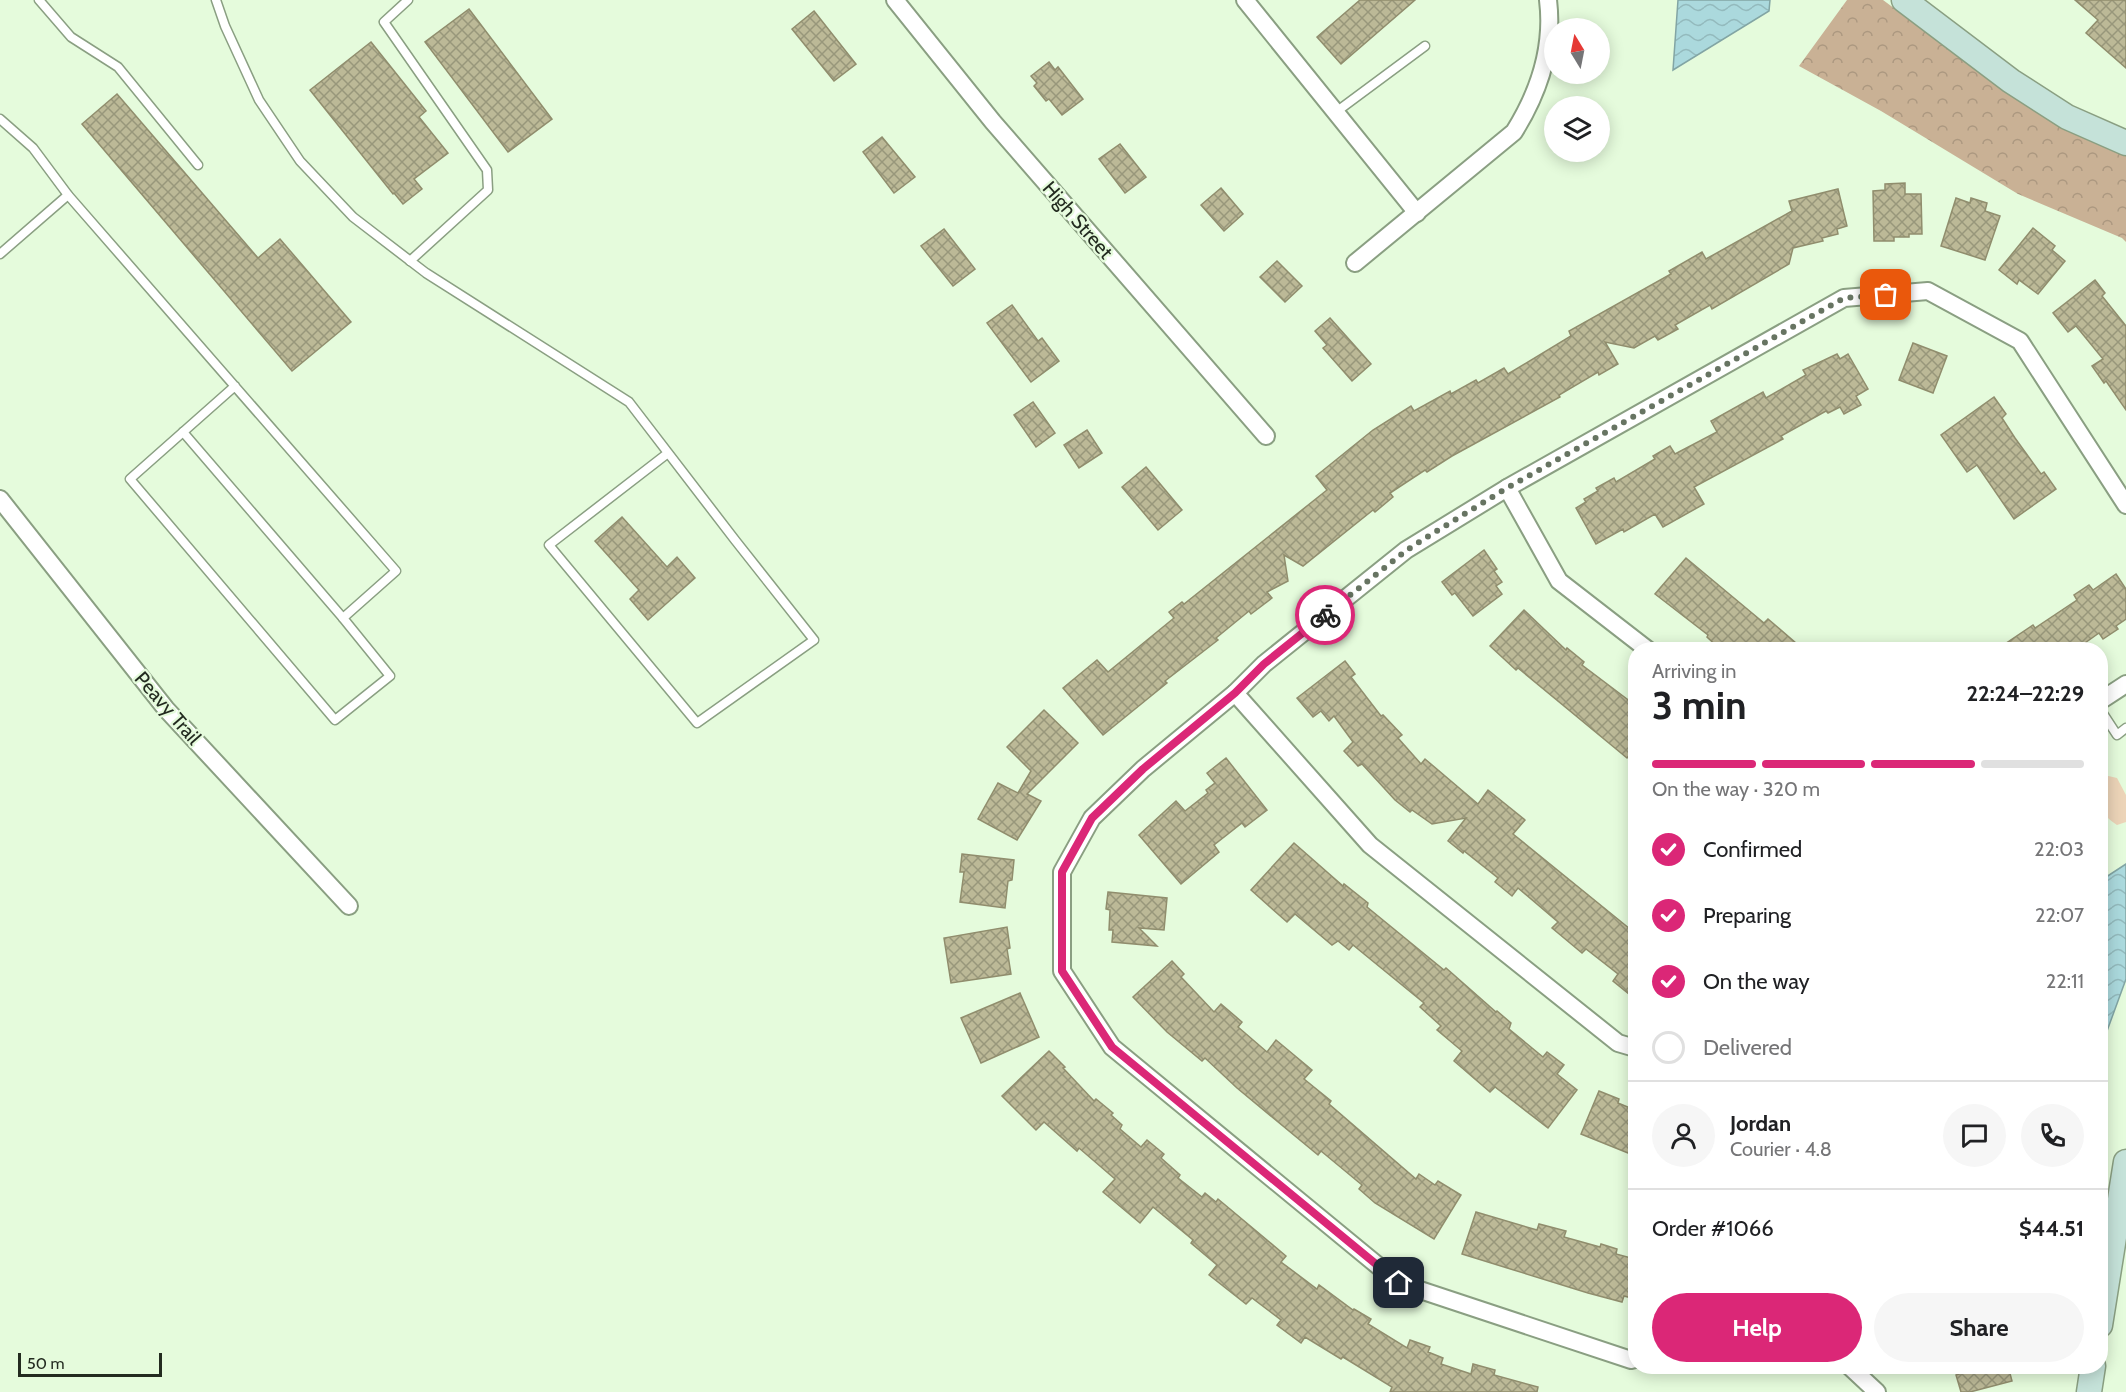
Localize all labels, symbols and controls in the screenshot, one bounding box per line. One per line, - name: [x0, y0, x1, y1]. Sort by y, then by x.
- north arrow: [1544, 18, 1610, 84]
- map controls: [1544, 18, 1610, 162]
- button: layers: [1544, 96, 1610, 162]
- street label: High Street: [1038, 176, 1118, 264]
- pin: [1860, 269, 1911, 320]
- icon: bag: [1869, 278, 1902, 311]
- courier: [1295, 585, 1355, 645]
- icon: bike: [1309, 599, 1342, 632]
- text: Arriving in: [1652, 659, 1736, 683]
- street label: Peavy Trail: [130, 667, 206, 750]
- text: 22:24–22:29: [1966, 680, 2084, 707]
- text: 3 min: [1652, 681, 1747, 729]
- text: On the way · 320 m: [1652, 777, 1820, 801]
- icon: check: [1652, 833, 1685, 866]
- text: Confirmed: [1703, 836, 1802, 863]
- text: 22:03: [2034, 837, 2084, 861]
- icon: check: [1652, 899, 1685, 932]
- text: Preparing: [1703, 902, 1791, 929]
- text: 22:07: [2035, 903, 2084, 927]
- icon: check: [1652, 965, 1685, 998]
- text: On the way: [1703, 968, 1810, 995]
- text: 22:11: [2046, 969, 2084, 993]
- text: Delivered: [1703, 1034, 1792, 1061]
- button: person: [1652, 1104, 1715, 1167]
- button: chat: [1943, 1104, 2006, 1167]
- button: phone: [2021, 1104, 2084, 1167]
- text: Jordan: [1730, 1110, 1791, 1137]
- text: Courier · 4.8: [1730, 1137, 1832, 1161]
- text: Order #1066: [1652, 1215, 1774, 1242]
- text: $44.51: [2019, 1215, 2084, 1242]
- pin: [1373, 1257, 1424, 1308]
- icon: home: [1382, 1266, 1415, 1299]
- button: Help: [1652, 1293, 1862, 1362]
- button: Share: [1874, 1293, 2084, 1362]
- scale bar: [18, 1350, 162, 1378]
- text: 50 m: [27, 1354, 64, 1373]

